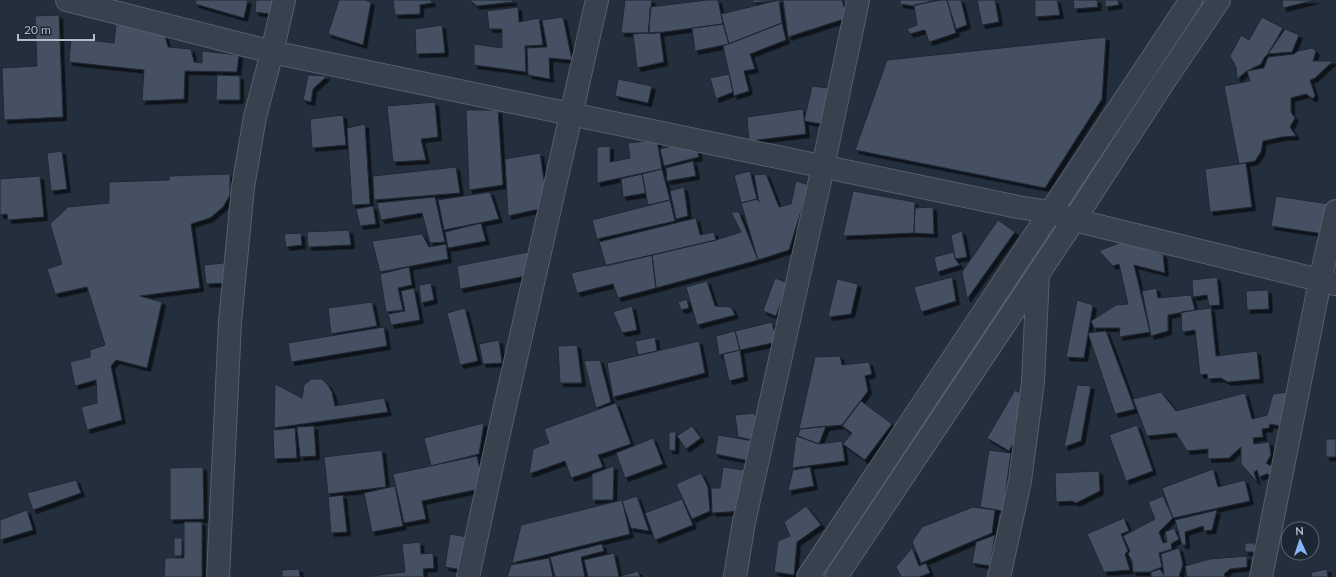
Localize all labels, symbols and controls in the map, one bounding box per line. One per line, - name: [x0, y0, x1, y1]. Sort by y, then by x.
- scale bar: [18, 16, 94, 42]
- text: 20 m: [24, 22, 51, 37]
- north arrow: [1280, 521, 1320, 561]
- text: N: [1295, 524, 1304, 537]

